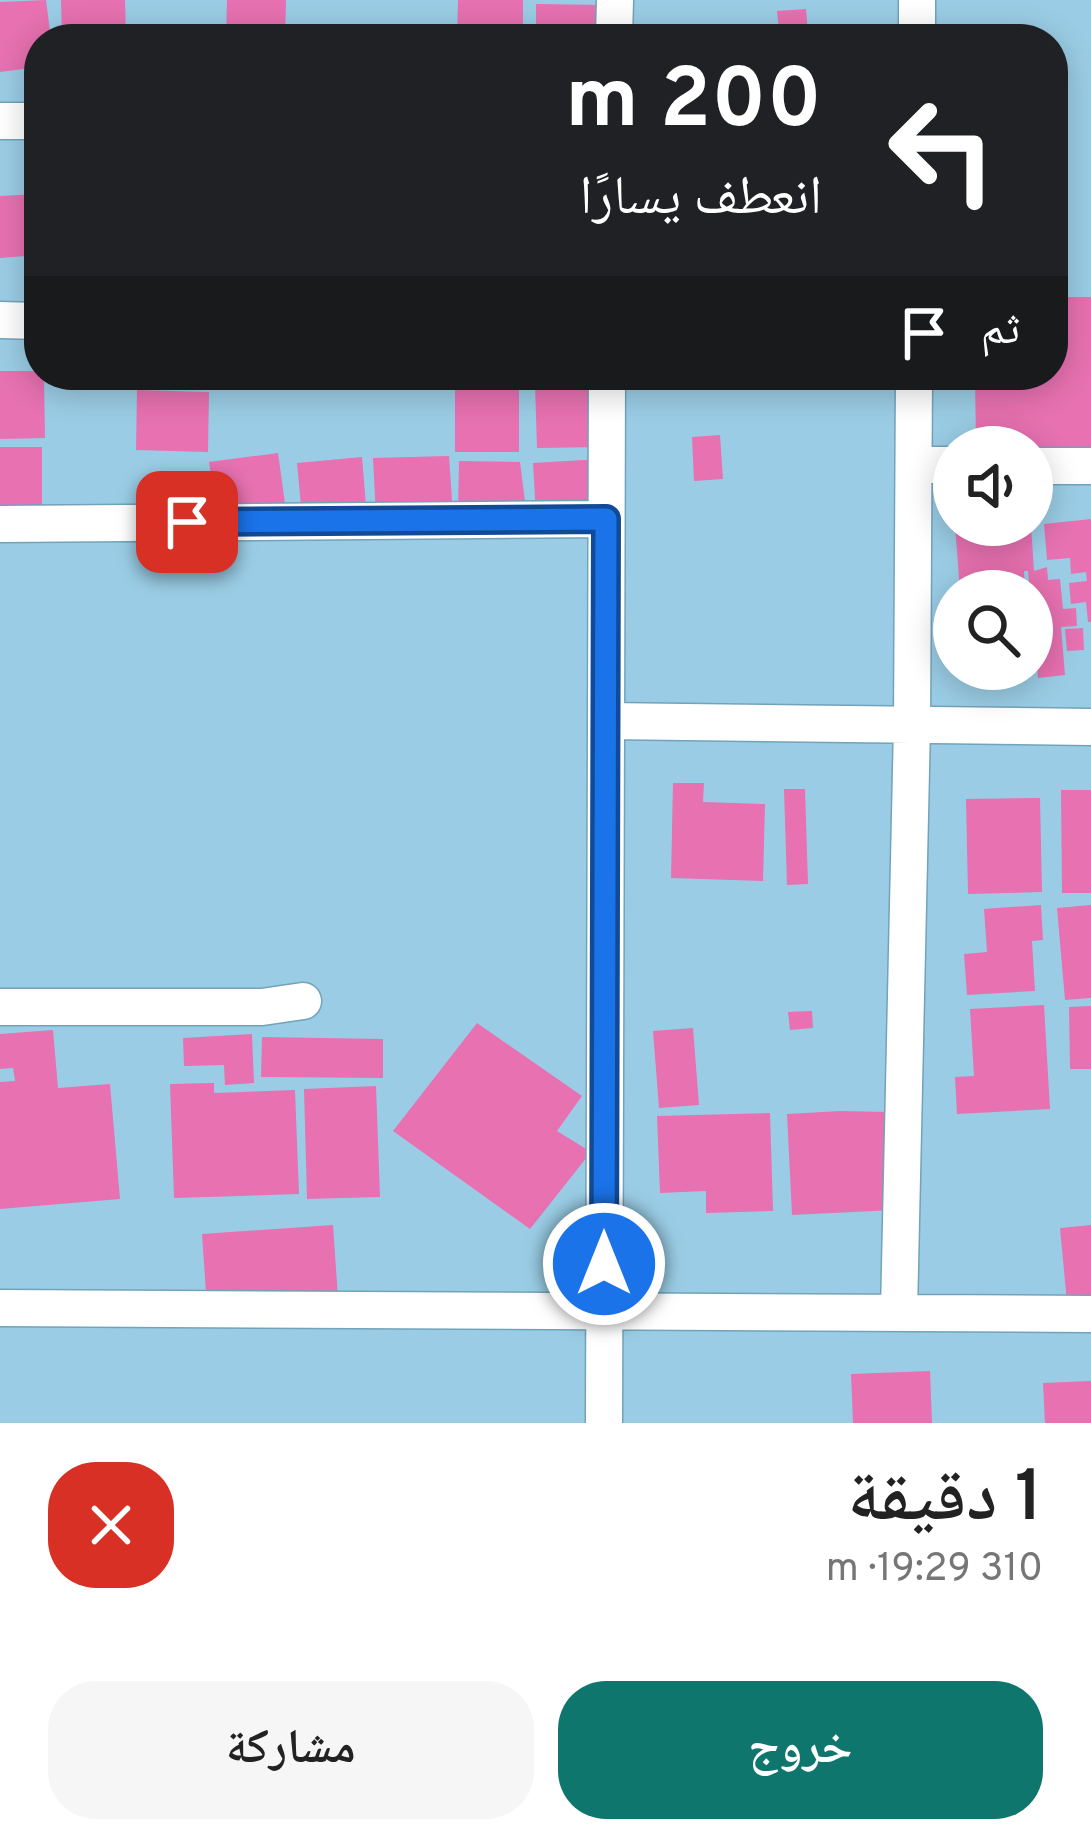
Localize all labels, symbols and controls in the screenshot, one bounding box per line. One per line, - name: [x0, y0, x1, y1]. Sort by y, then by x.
- text: 200 m: [565, 51, 822, 157]
- icon: left: [864, 72, 1020, 228]
- text: انعطف يسارًا: [579, 165, 822, 234]
- icon: arrive: [891, 300, 957, 366]
- text: ثم: [981, 303, 1020, 360]
- map controls: [933, 426, 1053, 690]
- button: sound: [933, 426, 1053, 546]
- pin: [136, 471, 238, 573]
- icon: arrive: [154, 489, 220, 555]
- button: search: [933, 570, 1053, 690]
- position arrow: [541, 1201, 667, 1327]
- text: 1 دقيقة: [848, 1455, 1043, 1547]
- button: close: [48, 1462, 174, 1588]
- text: 310 m · 19:29: [826, 1546, 1043, 1595]
- button: مشاركة: [48, 1681, 534, 1819]
- button: خروج: [558, 1681, 1043, 1819]

